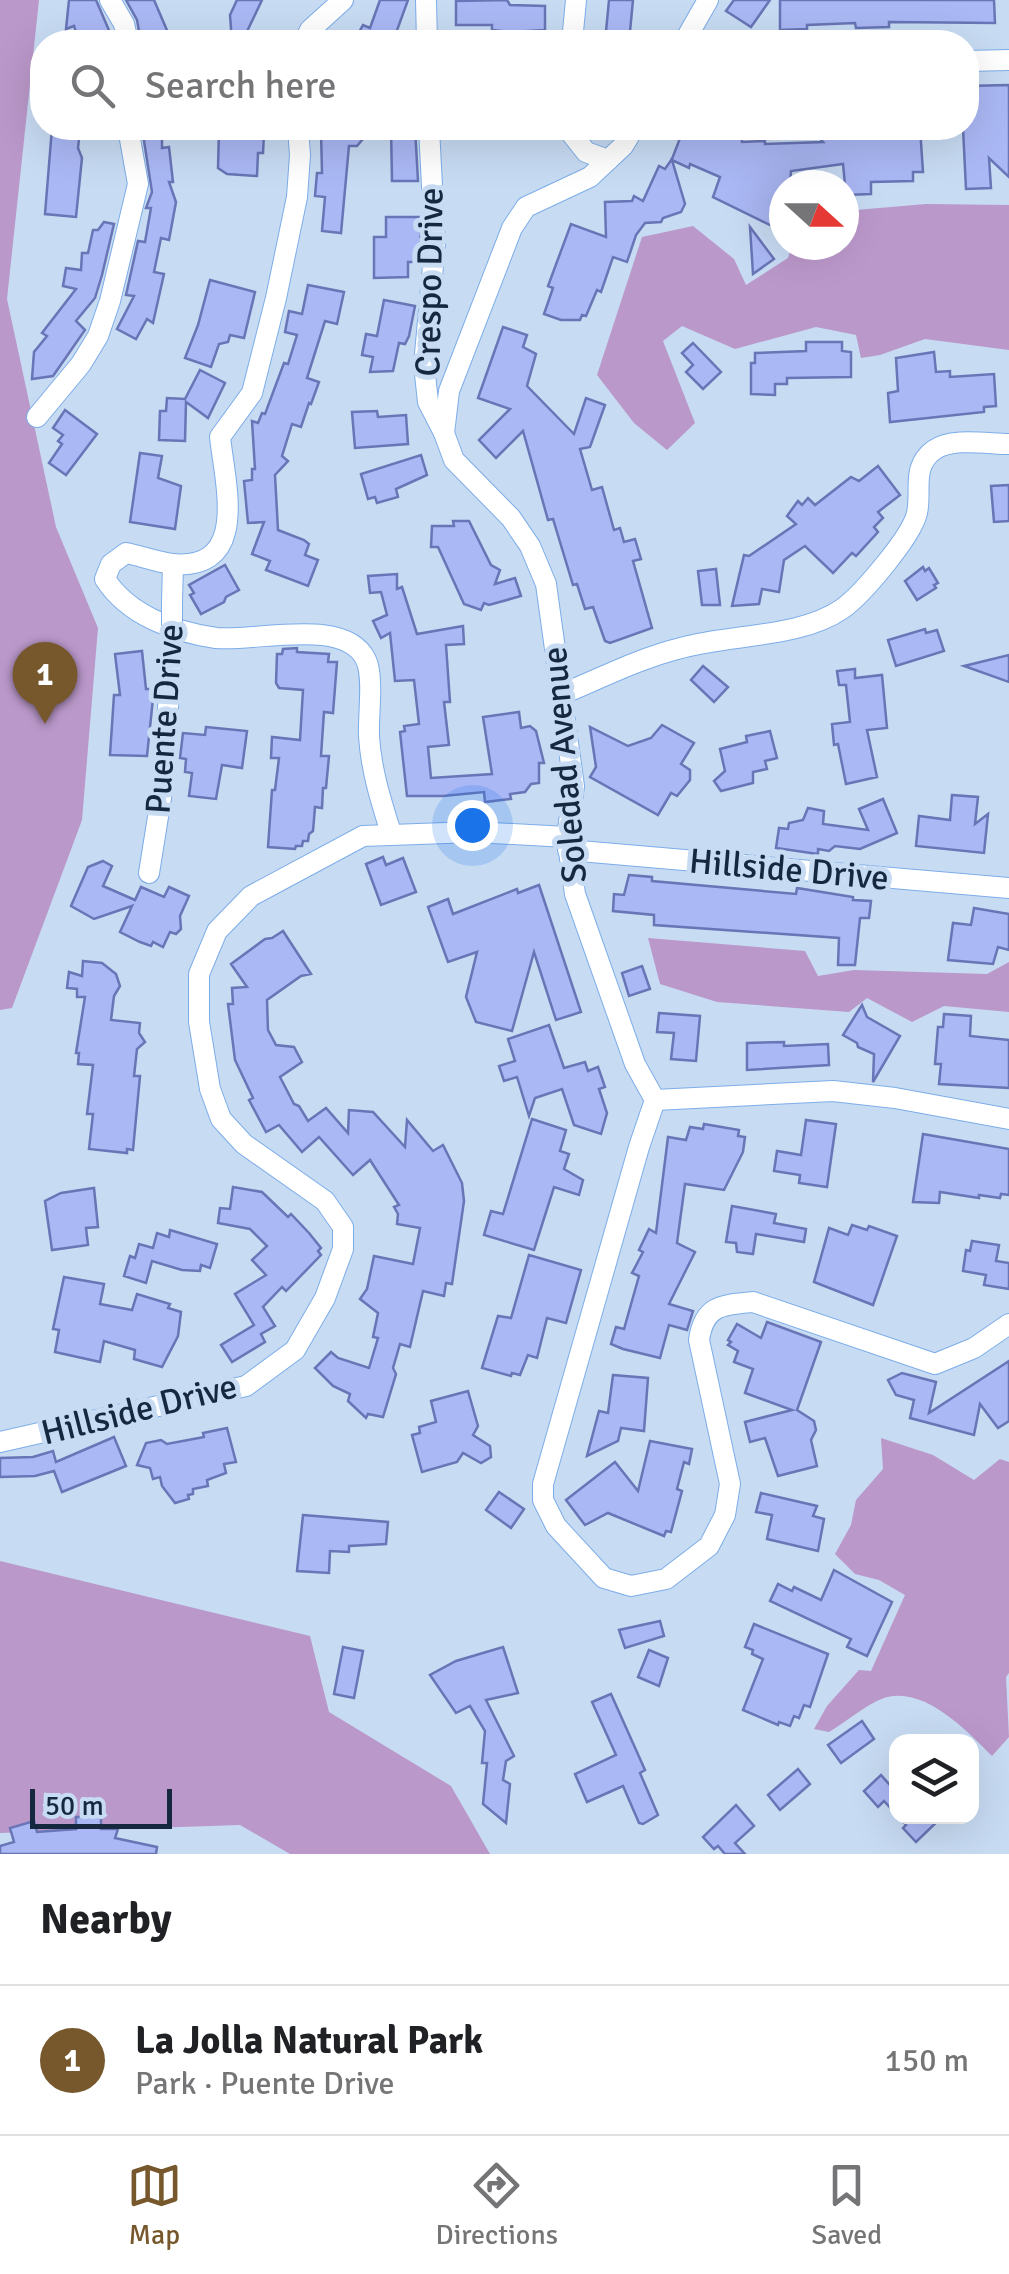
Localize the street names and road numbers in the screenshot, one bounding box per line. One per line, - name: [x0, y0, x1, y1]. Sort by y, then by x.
- street label: Crespo Drive: [406, 187, 453, 377]
- street label: Puente Drive: [136, 623, 193, 816]
- street label: Soledad Avenue: [533, 645, 596, 885]
- street label: Hillside Drive: [687, 839, 891, 900]
- street label: Hillside Drive: [37, 1364, 241, 1455]

